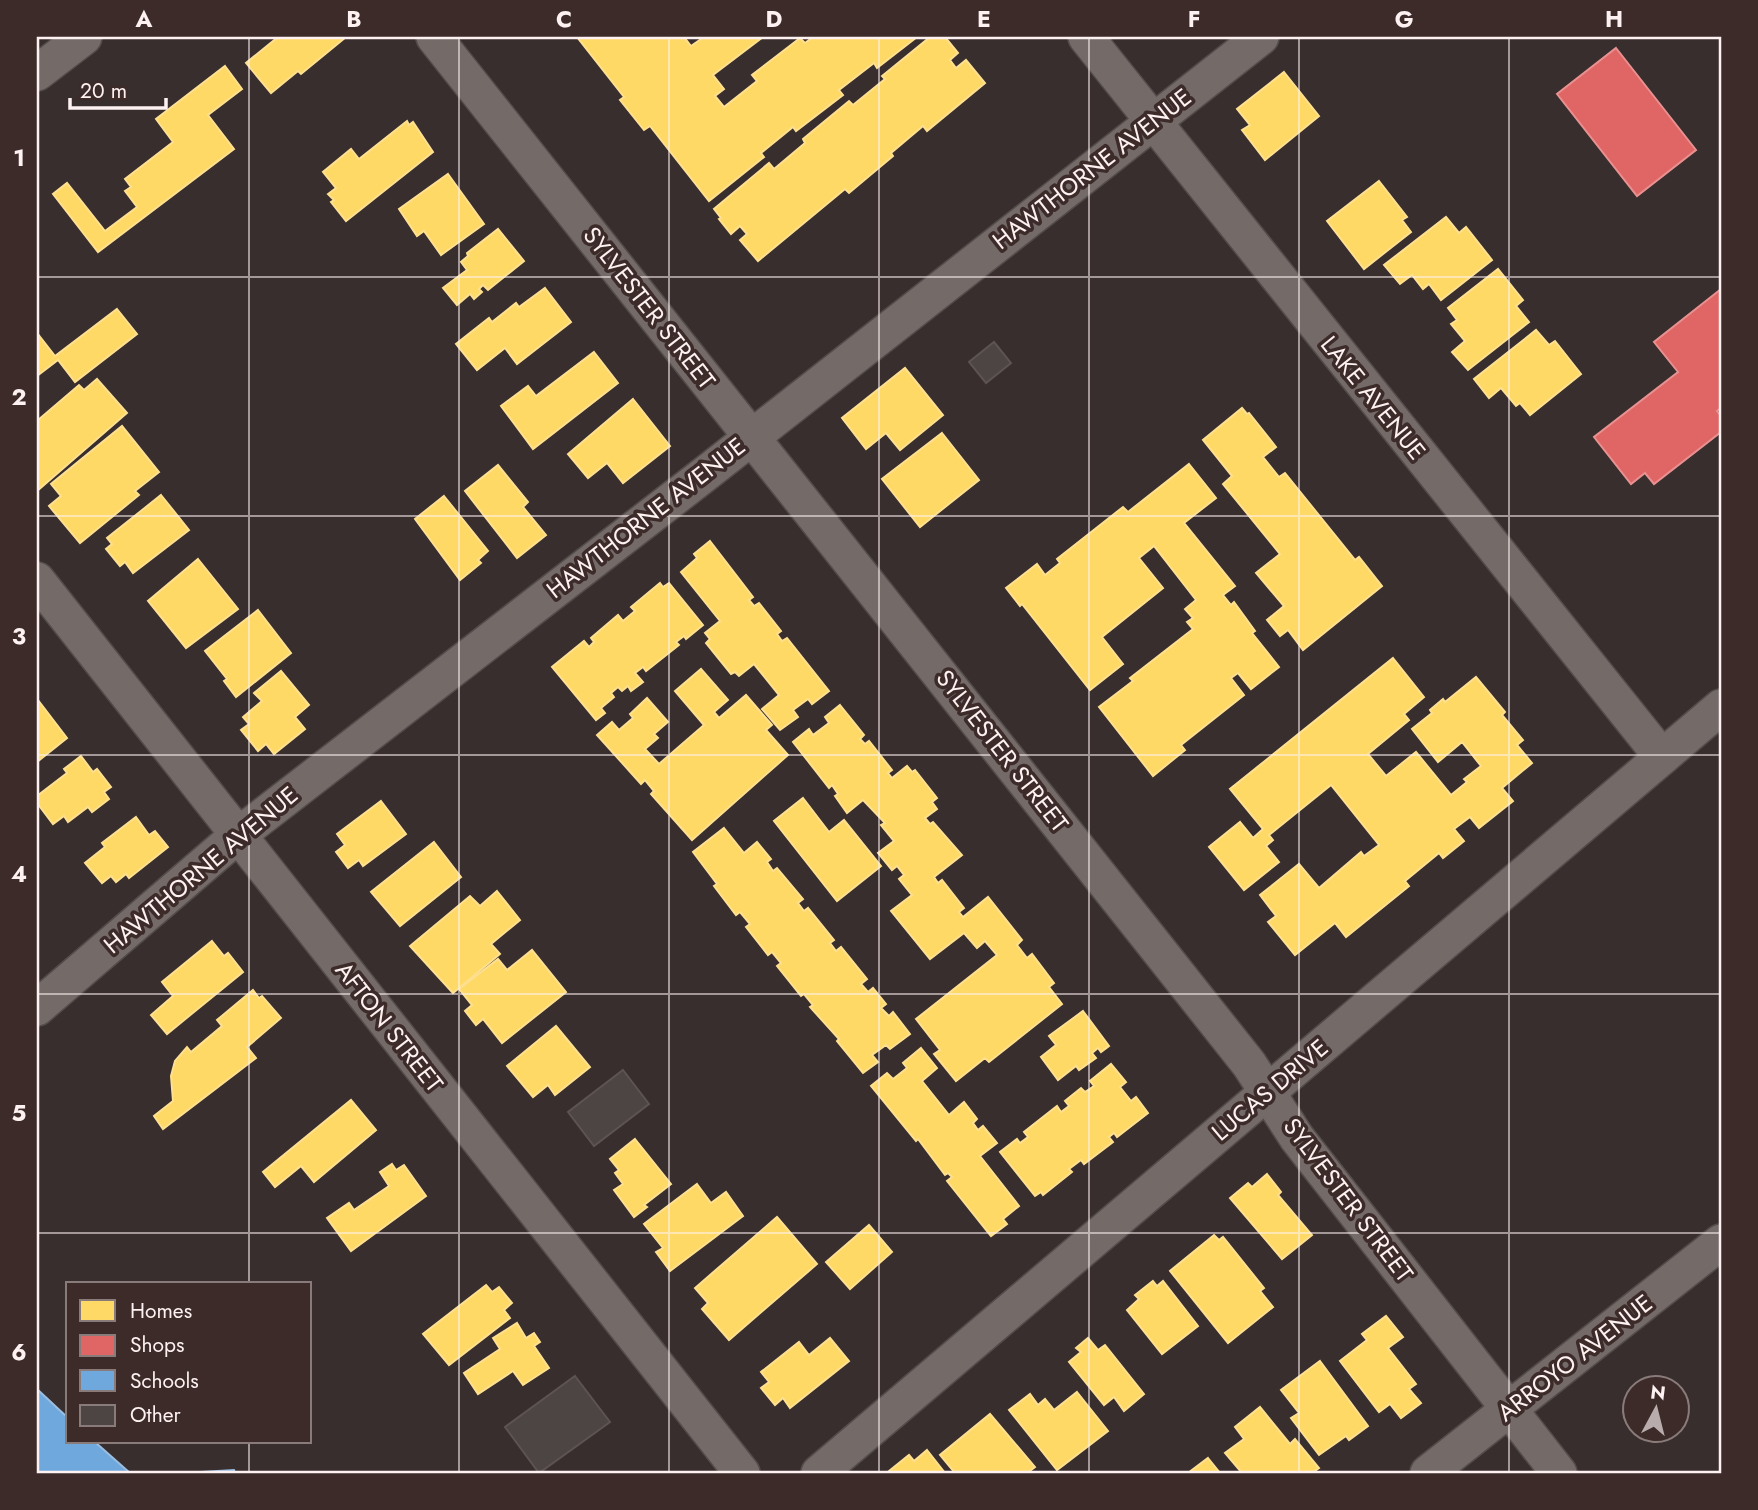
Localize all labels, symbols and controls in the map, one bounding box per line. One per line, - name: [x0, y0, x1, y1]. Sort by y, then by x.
- text: A: [135, 2, 153, 36]
- text: B: [346, 2, 362, 36]
- text: C: [556, 2, 572, 36]
- text: D: [766, 2, 783, 36]
- text: E: [977, 2, 991, 36]
- text: F: [1188, 2, 1200, 36]
- text: G: [1395, 2, 1413, 36]
- text: H: [1605, 2, 1623, 36]
- scale bar: [70, 66, 166, 110]
- text: 20 m: [80, 76, 127, 106]
- street label: HAWTHORNE AVENUE: [985, 80, 1199, 258]
- text: 1: [13, 141, 25, 175]
- street label: SYLVESTER STREET: [575, 219, 724, 396]
- street label: LAKE AVENUE: [1312, 328, 1434, 467]
- text: 2: [11, 380, 27, 414]
- street label: HAWTHORNE AVENUE: [539, 429, 753, 607]
- text: 3: [12, 619, 26, 653]
- street label: SYLVESTER STREET: [928, 662, 1077, 839]
- street label: HAWTHORNE AVENUE: [96, 778, 306, 962]
- text: 4: [11, 857, 27, 891]
- street label: AFTON STREET: [327, 954, 452, 1099]
- street label: LUCAS DRIVE: [1204, 1030, 1336, 1149]
- text: 5: [12, 1096, 26, 1130]
- street label: SYLVESTER STREET: [1275, 1110, 1422, 1289]
- legend: [66, 1282, 312, 1444]
- street label: ARROYO AVENUE: [1492, 1289, 1658, 1427]
- text: Homes: [130, 1296, 192, 1326]
- text: Shops: [130, 1330, 184, 1360]
- text: 6: [11, 1335, 27, 1369]
- text: Schools: [130, 1366, 199, 1396]
- north arrow: [1622, 1374, 1692, 1444]
- text: Other: [130, 1400, 181, 1430]

